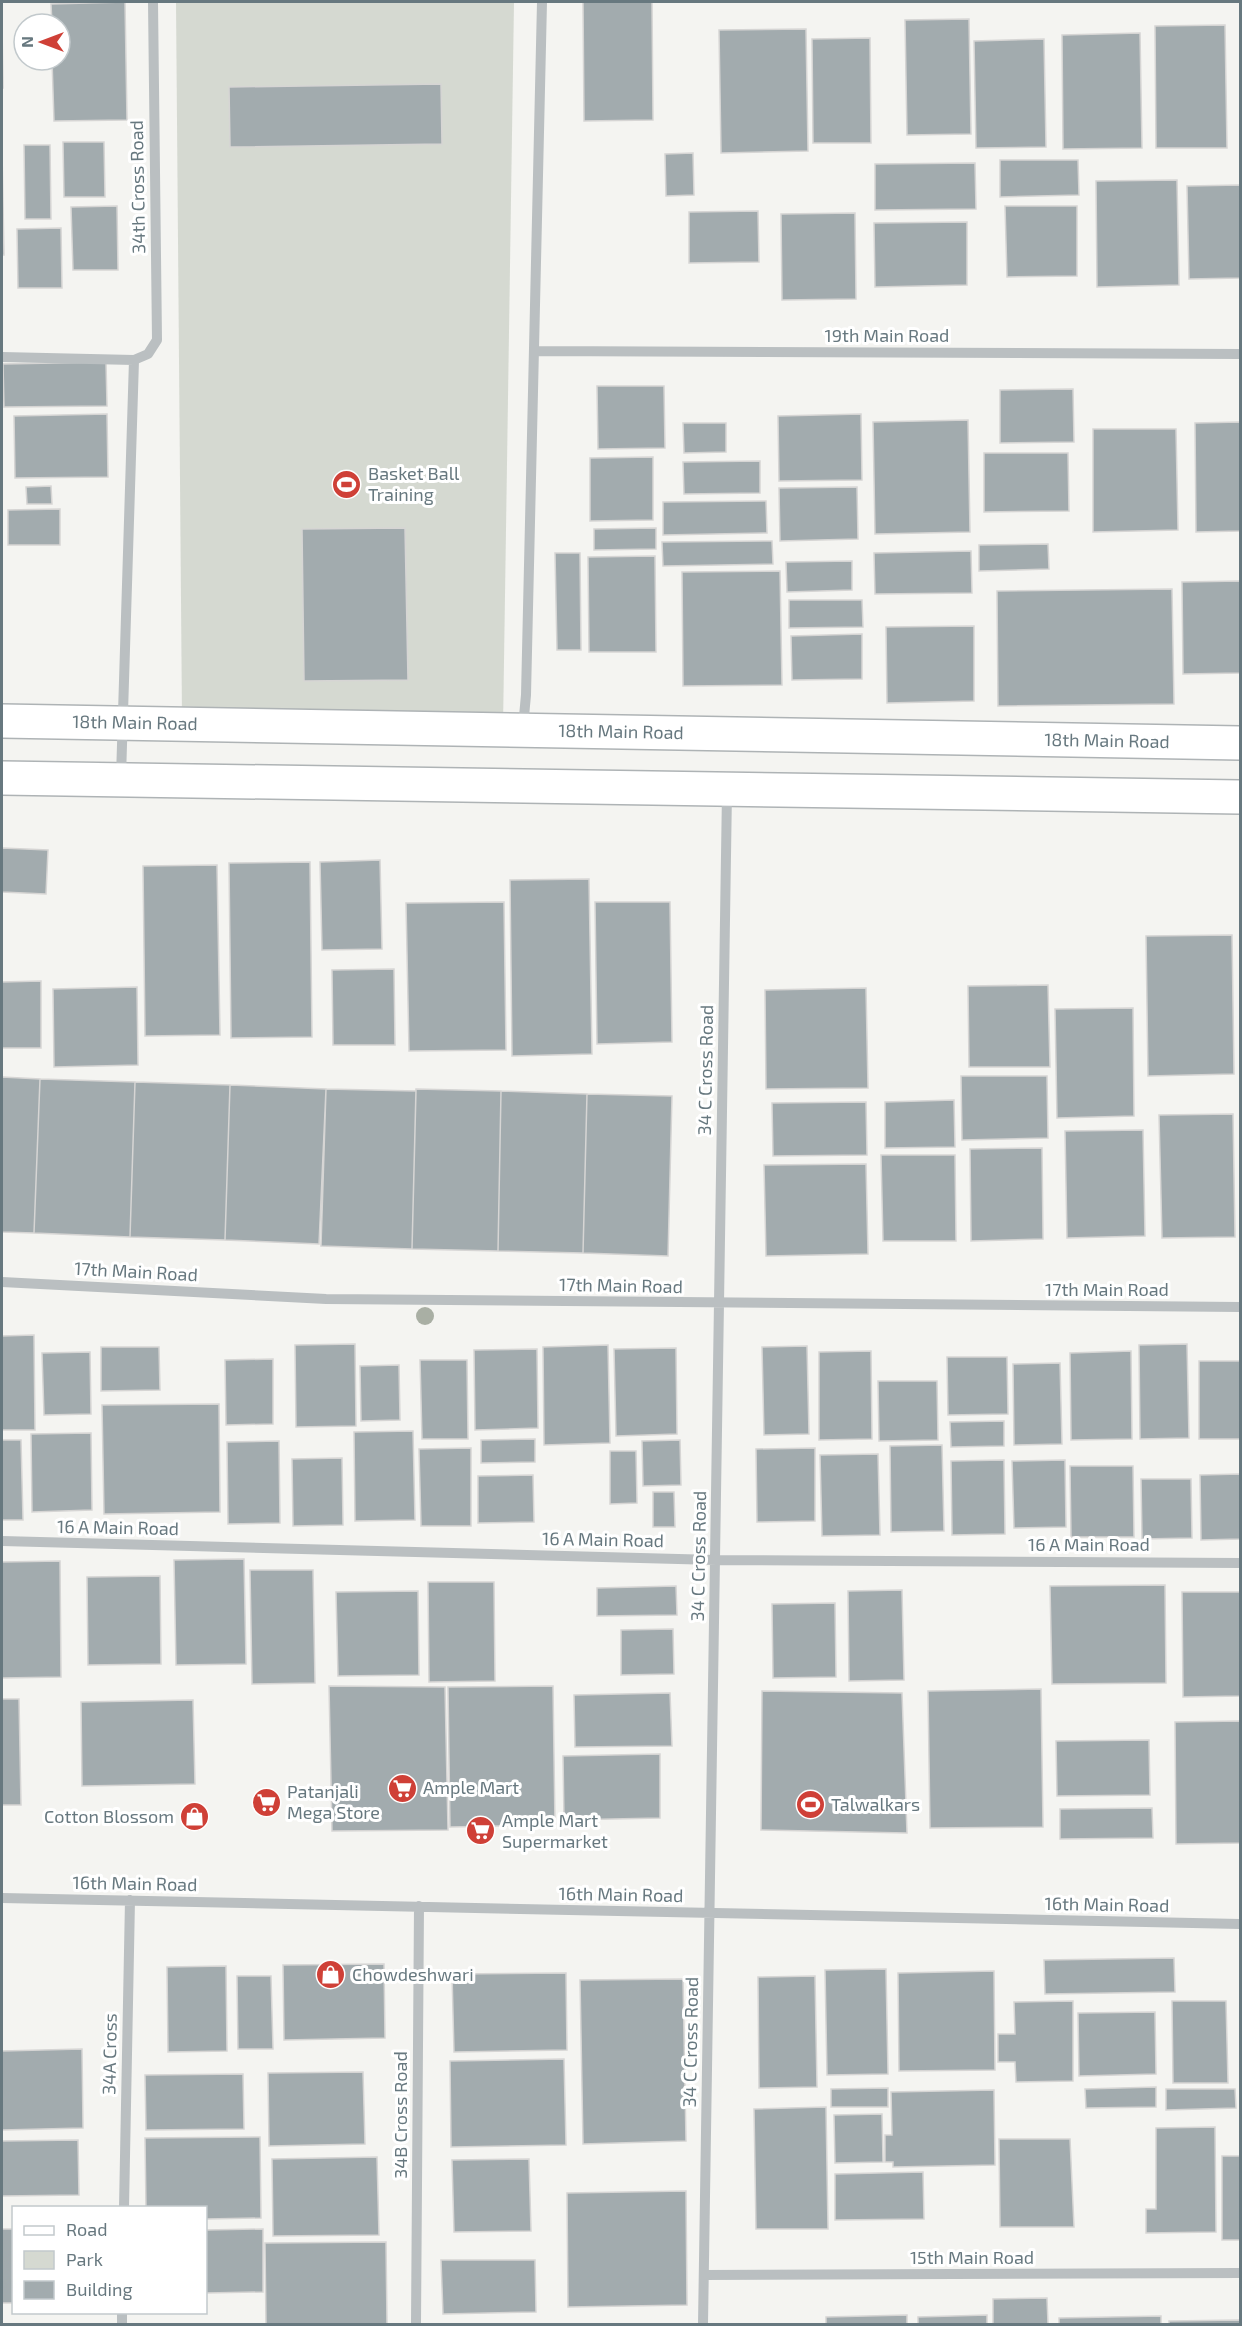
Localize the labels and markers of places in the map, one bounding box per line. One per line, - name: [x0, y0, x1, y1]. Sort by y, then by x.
- place label: Basket Ball Training: [368, 462, 460, 505]
- sports icon: Basket Ball Training: [331, 468, 363, 500]
- supermarket icon: Ample Mart: [386, 1772, 418, 1804]
- place label: Ample Mart: [423, 1776, 519, 1798]
- place label: Patanjali Mega Store: [287, 1780, 380, 1823]
- supermarket icon: Patanjali Mega Store: [250, 1786, 282, 1818]
- sports icon: Talwalkars: [794, 1789, 826, 1821]
- place label: Talwalkars: [831, 1793, 920, 1815]
- shop icon: Cotton Blossom: [179, 1801, 211, 1833]
- place label: Cotton Blossom: [44, 1805, 174, 1827]
- place label: Ample Mart Supermarket: [502, 1809, 608, 1852]
- supermarket icon: Ample Mart Supermarket: [465, 1815, 497, 1847]
- shop icon: Chowdeshwari: [315, 1959, 347, 1991]
- place label: Chowdeshwari: [352, 1963, 474, 1985]

